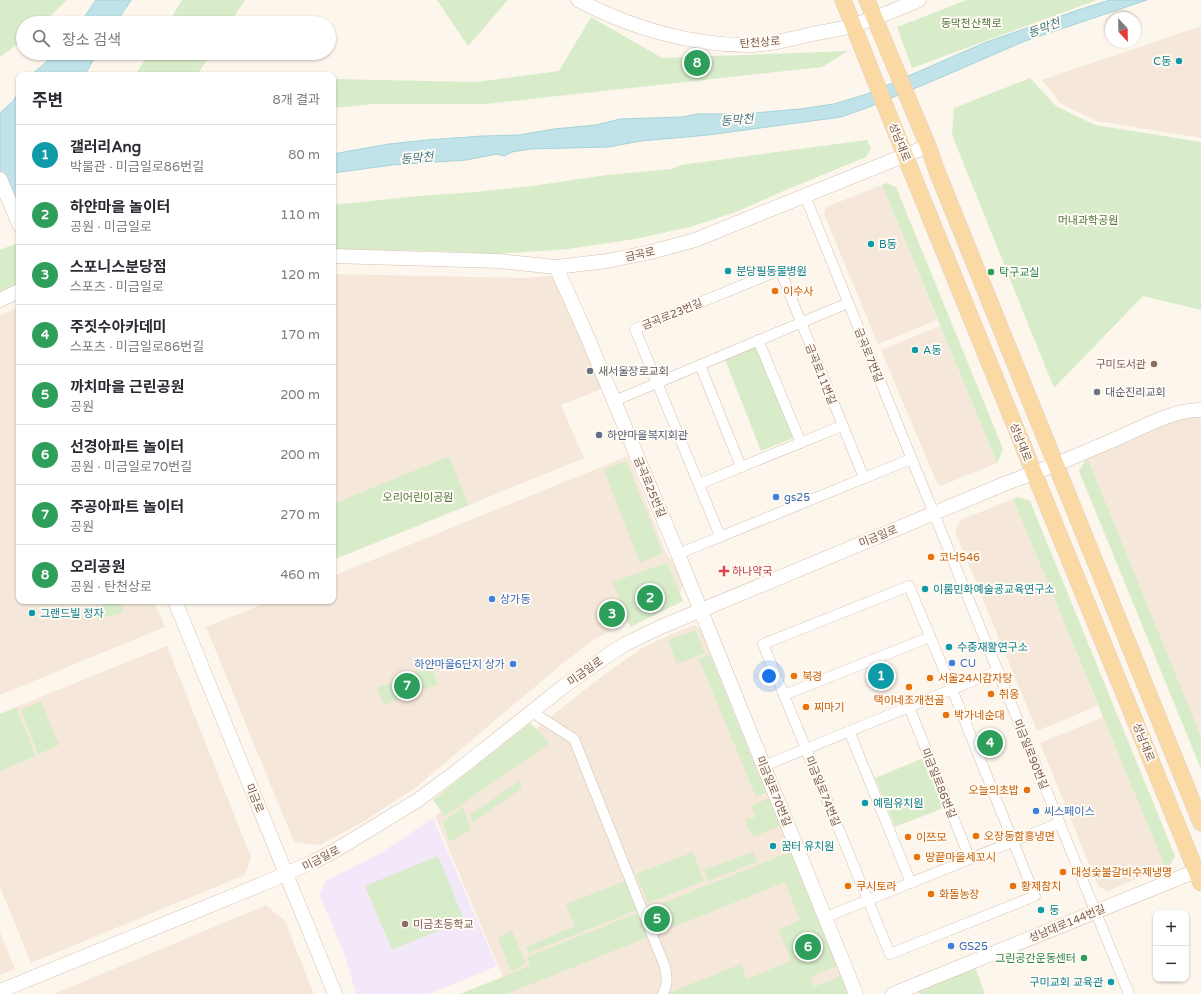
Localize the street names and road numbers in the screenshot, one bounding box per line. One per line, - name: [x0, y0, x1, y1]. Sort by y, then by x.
- street label: 탄천상로: [739, 35, 781, 50]
- street label: 성남대로: [886, 121, 913, 163]
- street label: 금곡로: [624, 245, 656, 264]
- street label: 금곡로23번길: [640, 296, 704, 333]
- street label: 금곡로7번길: [852, 326, 885, 384]
- street label: 금곡로11번길: [802, 342, 839, 406]
- street label: 성남대로: [1007, 421, 1034, 463]
- street label: 금곡로25번길: [631, 455, 668, 519]
- street label: 미금일로: [857, 523, 899, 550]
- street label: 미금일로: [565, 654, 606, 688]
- street label: 미금일로90번길: [1011, 717, 1051, 791]
- street label: 성남대로: [1130, 721, 1157, 763]
- street label: 미금일로86번길: [919, 746, 959, 820]
- street label: 미금일로70번길: [754, 754, 794, 828]
- street label: 미금일로74번길: [803, 754, 843, 828]
- street label: 미금로: [243, 782, 266, 815]
- street label: 미금일로: [300, 843, 342, 873]
- street label: 성남대로144번길: [1027, 902, 1107, 945]

